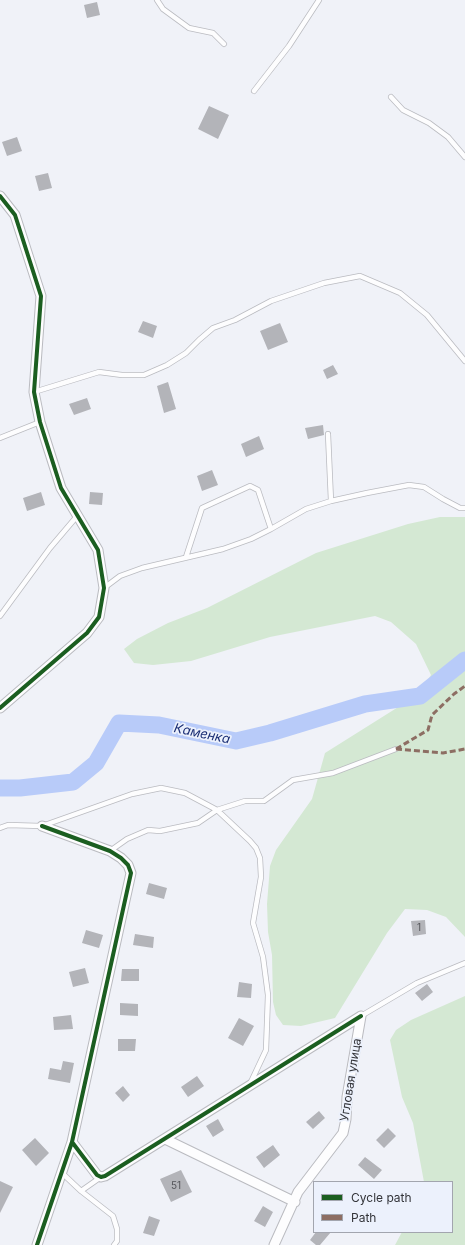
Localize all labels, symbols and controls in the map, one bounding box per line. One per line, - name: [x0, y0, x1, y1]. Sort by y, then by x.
- water label: Каменка: [173, 720, 231, 748]
- house number: 1: [417, 922, 421, 934]
- street label: Угловая улица: [337, 1037, 365, 1123]
- house number: 51: [171, 1180, 181, 1192]
- legend: [313, 1181, 453, 1233]
- text: Cycle path: [351, 1190, 412, 1205]
- text: Path: [351, 1210, 376, 1225]

